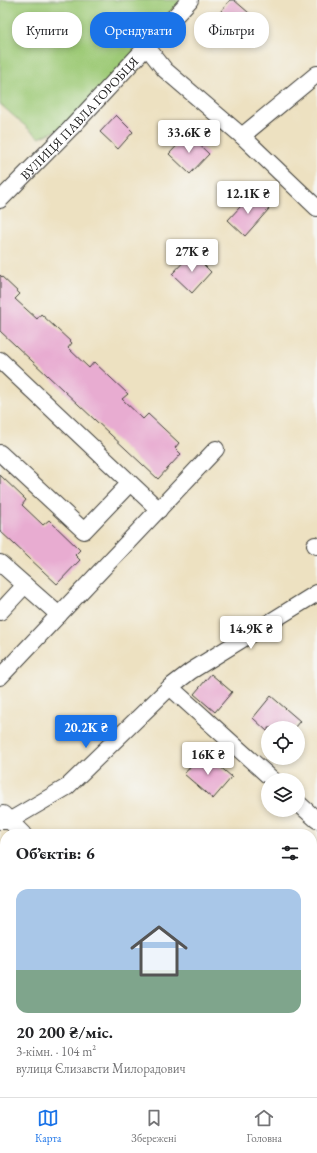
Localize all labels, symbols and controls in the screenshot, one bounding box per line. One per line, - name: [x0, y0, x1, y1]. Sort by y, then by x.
- chip: Купити: [12, 12, 82, 48]
- chip: Орендувати: [90, 12, 186, 48]
- chip: Фільтри: [194, 12, 269, 48]
- street label: ВУЛИЦЯ ПАВЛА ГОРОБЦЯ: [16, 53, 142, 183]
- pin: 33.6K ₴: [152, 120, 226, 154]
- text: 33.6K ₴: [167, 124, 211, 141]
- pin: 12.1K ₴: [211, 181, 285, 215]
- text: 12.1K ₴: [226, 185, 270, 202]
- pin: 27K ₴: [164, 239, 220, 273]
- text: 27K ₴: [175, 243, 209, 260]
- pin: 14.9K ₴: [214, 616, 288, 650]
- text: 14.9K ₴: [229, 620, 273, 637]
- pin: 20.2K ₴: [49, 715, 123, 749]
- text: 20.2K ₴: [64, 719, 108, 736]
- map controls: [261, 721, 305, 817]
- button: locate: [261, 721, 305, 765]
- pin: 16K ₴: [180, 742, 236, 776]
- text: 16K ₴: [191, 746, 225, 763]
- button: layers: [261, 773, 305, 817]
- text: Об’єктів: 6: [16, 842, 95, 864]
- icon: filters: [279, 842, 301, 864]
- icon: home: [123, 915, 195, 987]
- text: 20 200 ₴/міс.: [16, 1021, 113, 1043]
- text: 3-кімн. · 104 m²: [16, 1043, 96, 1060]
- text: вулиця Єлизавети Милорадович: [16, 1060, 186, 1077]
- tab: Карта: [35, 1107, 61, 1145]
- tab: Збережені: [131, 1107, 177, 1145]
- tab: Головна: [247, 1107, 282, 1145]

